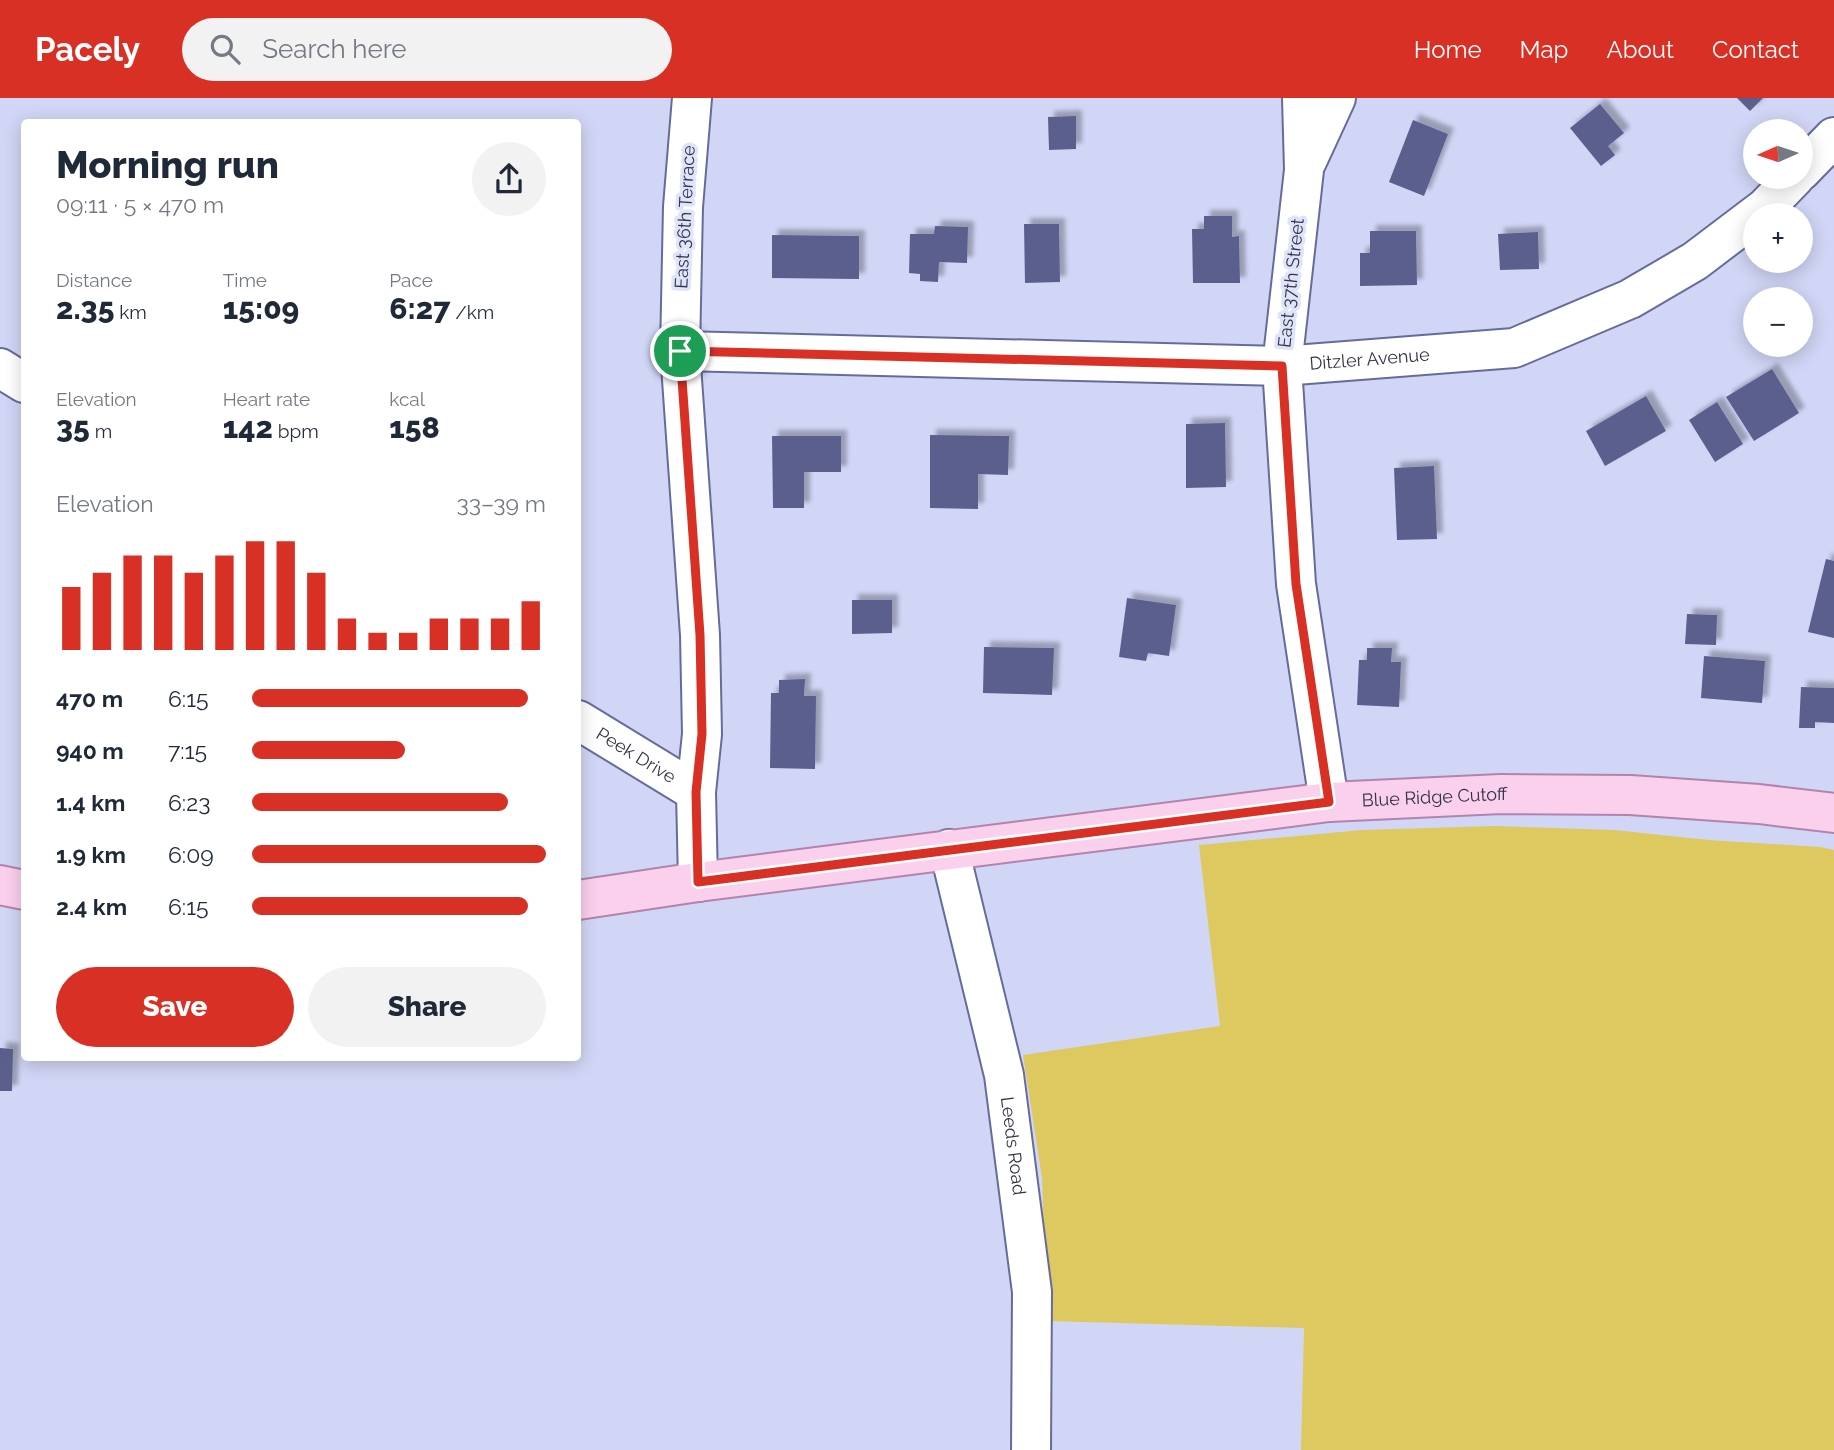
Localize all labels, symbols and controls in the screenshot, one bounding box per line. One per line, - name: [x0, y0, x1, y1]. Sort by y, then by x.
- search box: [182, 18, 672, 81]
- text: Pacely: [35, 30, 140, 69]
- icon: search: [206, 30, 244, 68]
- text: Search here: [262, 34, 407, 64]
- text: Home: [1414, 35, 1482, 64]
- text: Map: [1520, 35, 1568, 64]
- text: About: [1606, 35, 1674, 64]
- text: Contact: [1712, 35, 1799, 64]
- north arrow: [1743, 119, 1813, 189]
- map controls: [1743, 119, 1813, 357]
- text: Morning run: [56, 142, 279, 187]
- button: share: [472, 142, 546, 216]
- street label: East 36th Terrace: [670, 144, 699, 289]
- text: 09:11 · 5 × 470 m: [56, 191, 224, 218]
- button: +: [1743, 203, 1813, 273]
- street label: East 37th Street: [1273, 217, 1308, 349]
- text: Distance: [56, 269, 132, 291]
- text: Time: [223, 269, 267, 291]
- text: Pace: [389, 269, 433, 291]
- button: −: [1743, 287, 1813, 357]
- text: 2.35: [56, 291, 114, 326]
- text: 15:09: [223, 291, 299, 326]
- text: 6:27: [389, 291, 450, 326]
- text: km: [114, 301, 147, 323]
- text: /km: [450, 301, 494, 323]
- pin: [650, 321, 710, 381]
- icon: arrive: [661, 332, 699, 370]
- street label: Ditzler Avenue: [1309, 344, 1431, 374]
- text: Elevation: [56, 388, 137, 410]
- text: Heart rate: [223, 388, 310, 410]
- text: kcal: [389, 388, 425, 410]
- text: 35: [56, 410, 90, 445]
- text: 142: [223, 410, 273, 445]
- text: 158: [389, 410, 440, 445]
- text: m: [90, 420, 112, 442]
- text: bpm: [273, 420, 319, 442]
- text: Elevation: [56, 490, 154, 517]
- text: 33–39 m: [456, 490, 546, 517]
- text: 470 m: [56, 685, 123, 712]
- text: 6:15: [168, 685, 209, 712]
- street label: Peek Drive: [593, 723, 680, 787]
- text: 940 m: [56, 737, 124, 764]
- text: 7:15: [168, 737, 207, 764]
- street label: Blue Ridge Cutoff: [1361, 783, 1508, 810]
- text: 1.4 km: [56, 789, 125, 816]
- text: 6:23: [168, 789, 210, 816]
- text: 1.9 km: [56, 841, 126, 868]
- text: 6:09: [168, 841, 214, 868]
- text: 2.4 km: [56, 893, 127, 920]
- text: 6:15: [168, 893, 209, 920]
- button: Save: [56, 967, 294, 1047]
- button: Share: [308, 967, 546, 1047]
- street label: Leeds Road: [997, 1095, 1030, 1196]

